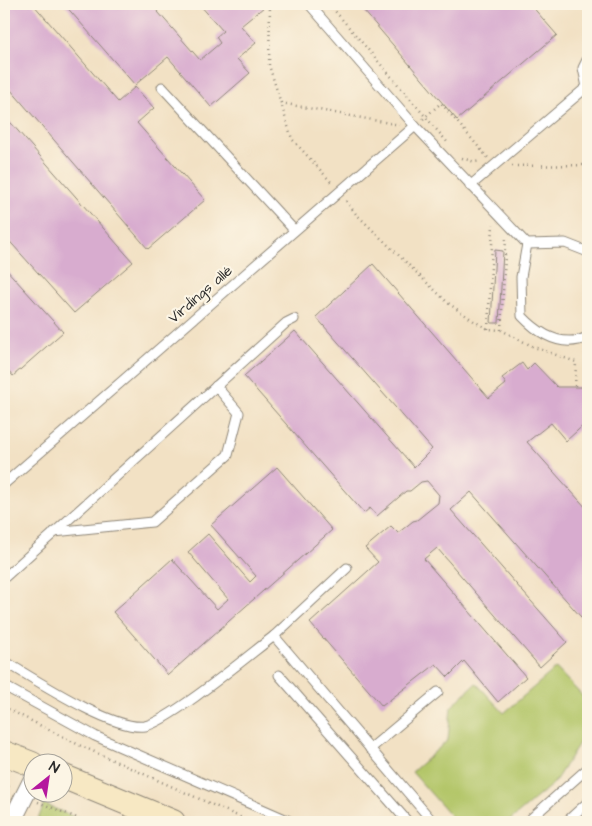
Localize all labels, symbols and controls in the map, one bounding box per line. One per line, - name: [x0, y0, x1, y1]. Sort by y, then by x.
- street label: Virdings allé: [164, 260, 238, 329]
- north arrow: [22, 754, 72, 804]
- text: N: [45, 757, 63, 779]

